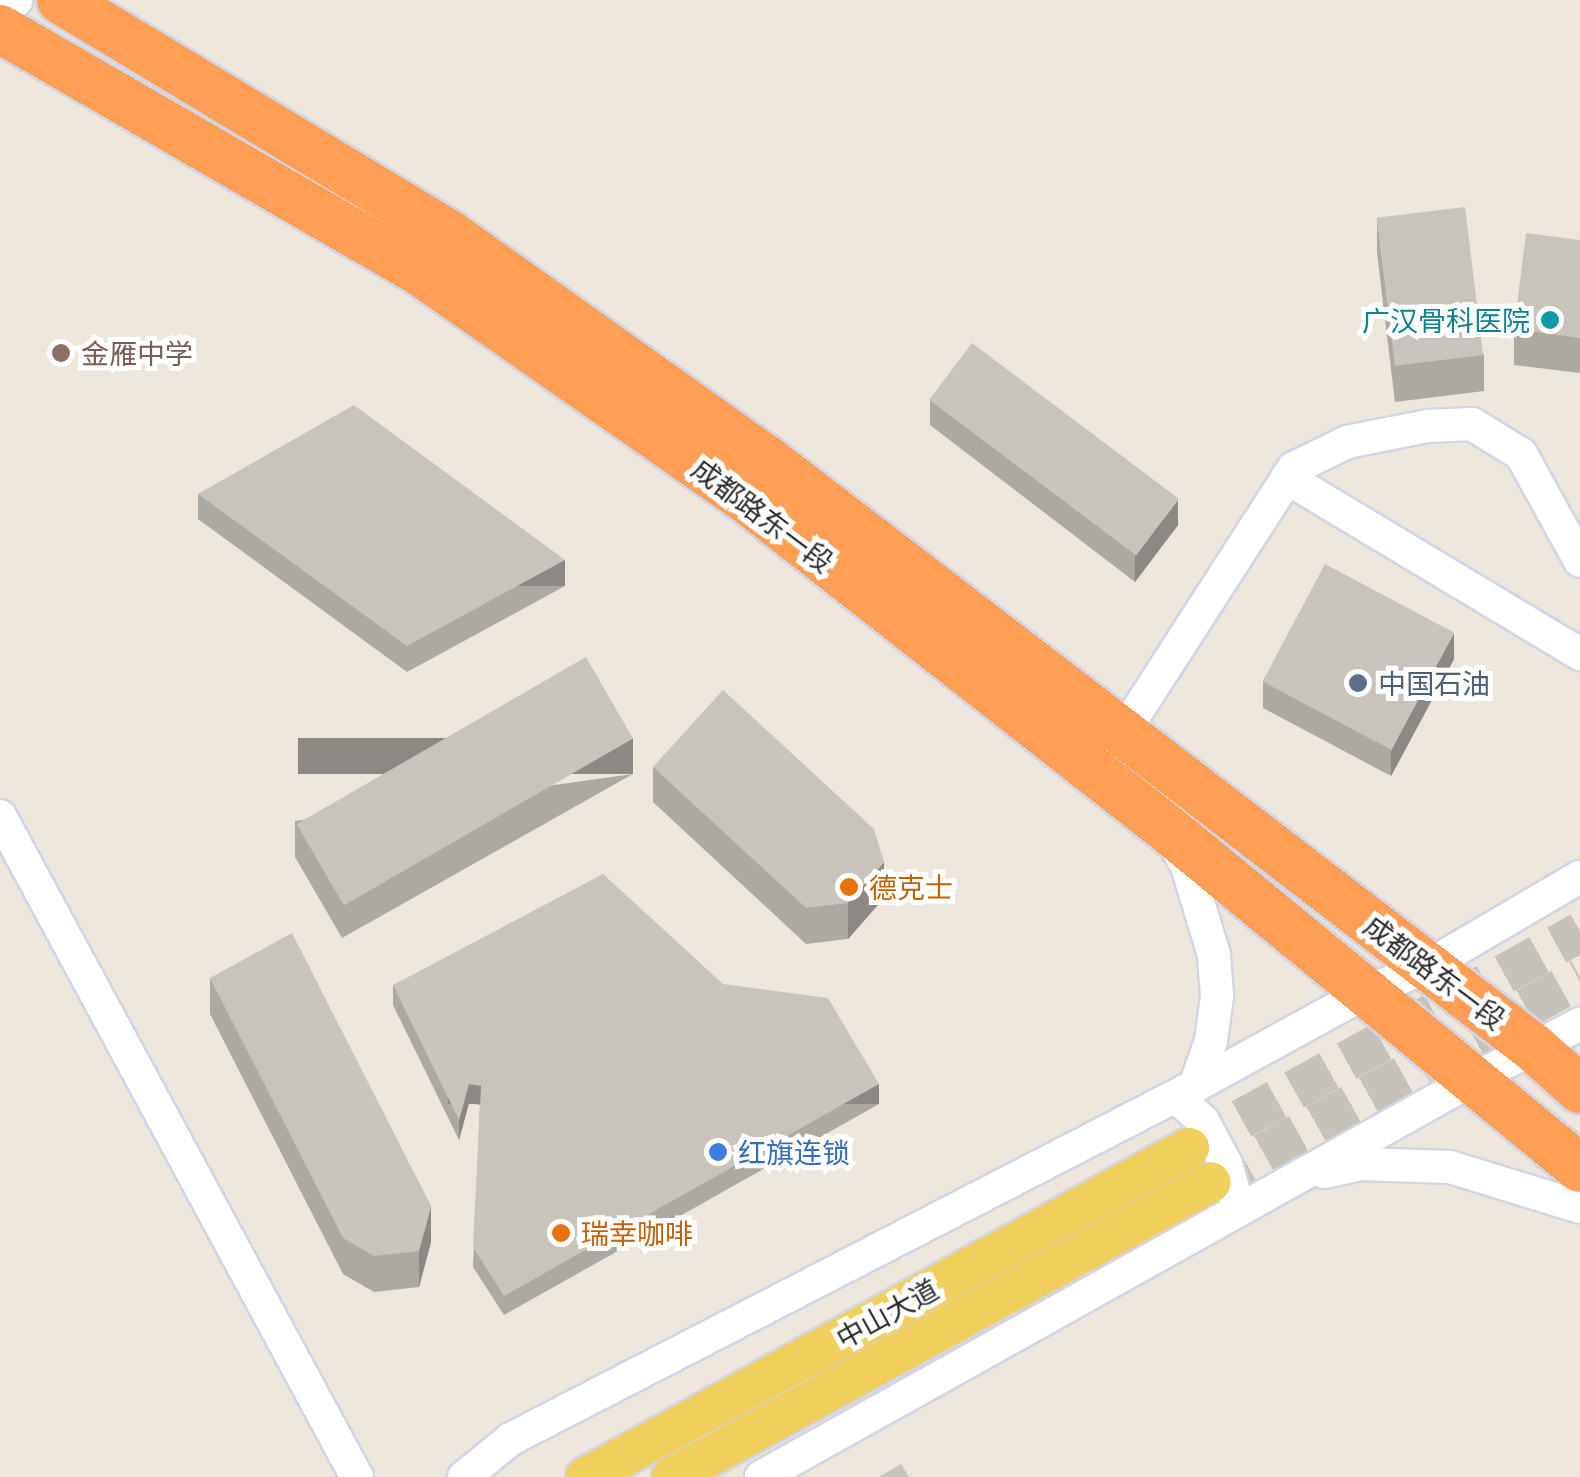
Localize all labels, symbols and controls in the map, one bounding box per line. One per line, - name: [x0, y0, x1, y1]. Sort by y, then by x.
- place label: 广汉骨科医院: [1362, 303, 1530, 337]
- marker: 广汉骨科医院: [1539, 309, 1561, 331]
- place label: 金雁中学: [81, 336, 193, 370]
- marker: 金雁中学: [50, 342, 72, 364]
- street label: 成都路东一段: [686, 451, 840, 579]
- place label: 中国石油: [1378, 666, 1490, 700]
- marker: 中国石油: [1347, 672, 1369, 694]
- place label: 德克士: [869, 870, 953, 904]
- marker: 德克士: [838, 876, 860, 898]
- street label: 成都路东一段: [1358, 908, 1512, 1036]
- place label: 红旗连锁: [738, 1135, 850, 1169]
- marker: 红旗连锁: [707, 1141, 729, 1163]
- place label: 瑞幸咖啡: [581, 1216, 693, 1250]
- marker: 瑞幸咖啡: [550, 1222, 572, 1244]
- street label: 中山大道: [830, 1271, 944, 1355]

